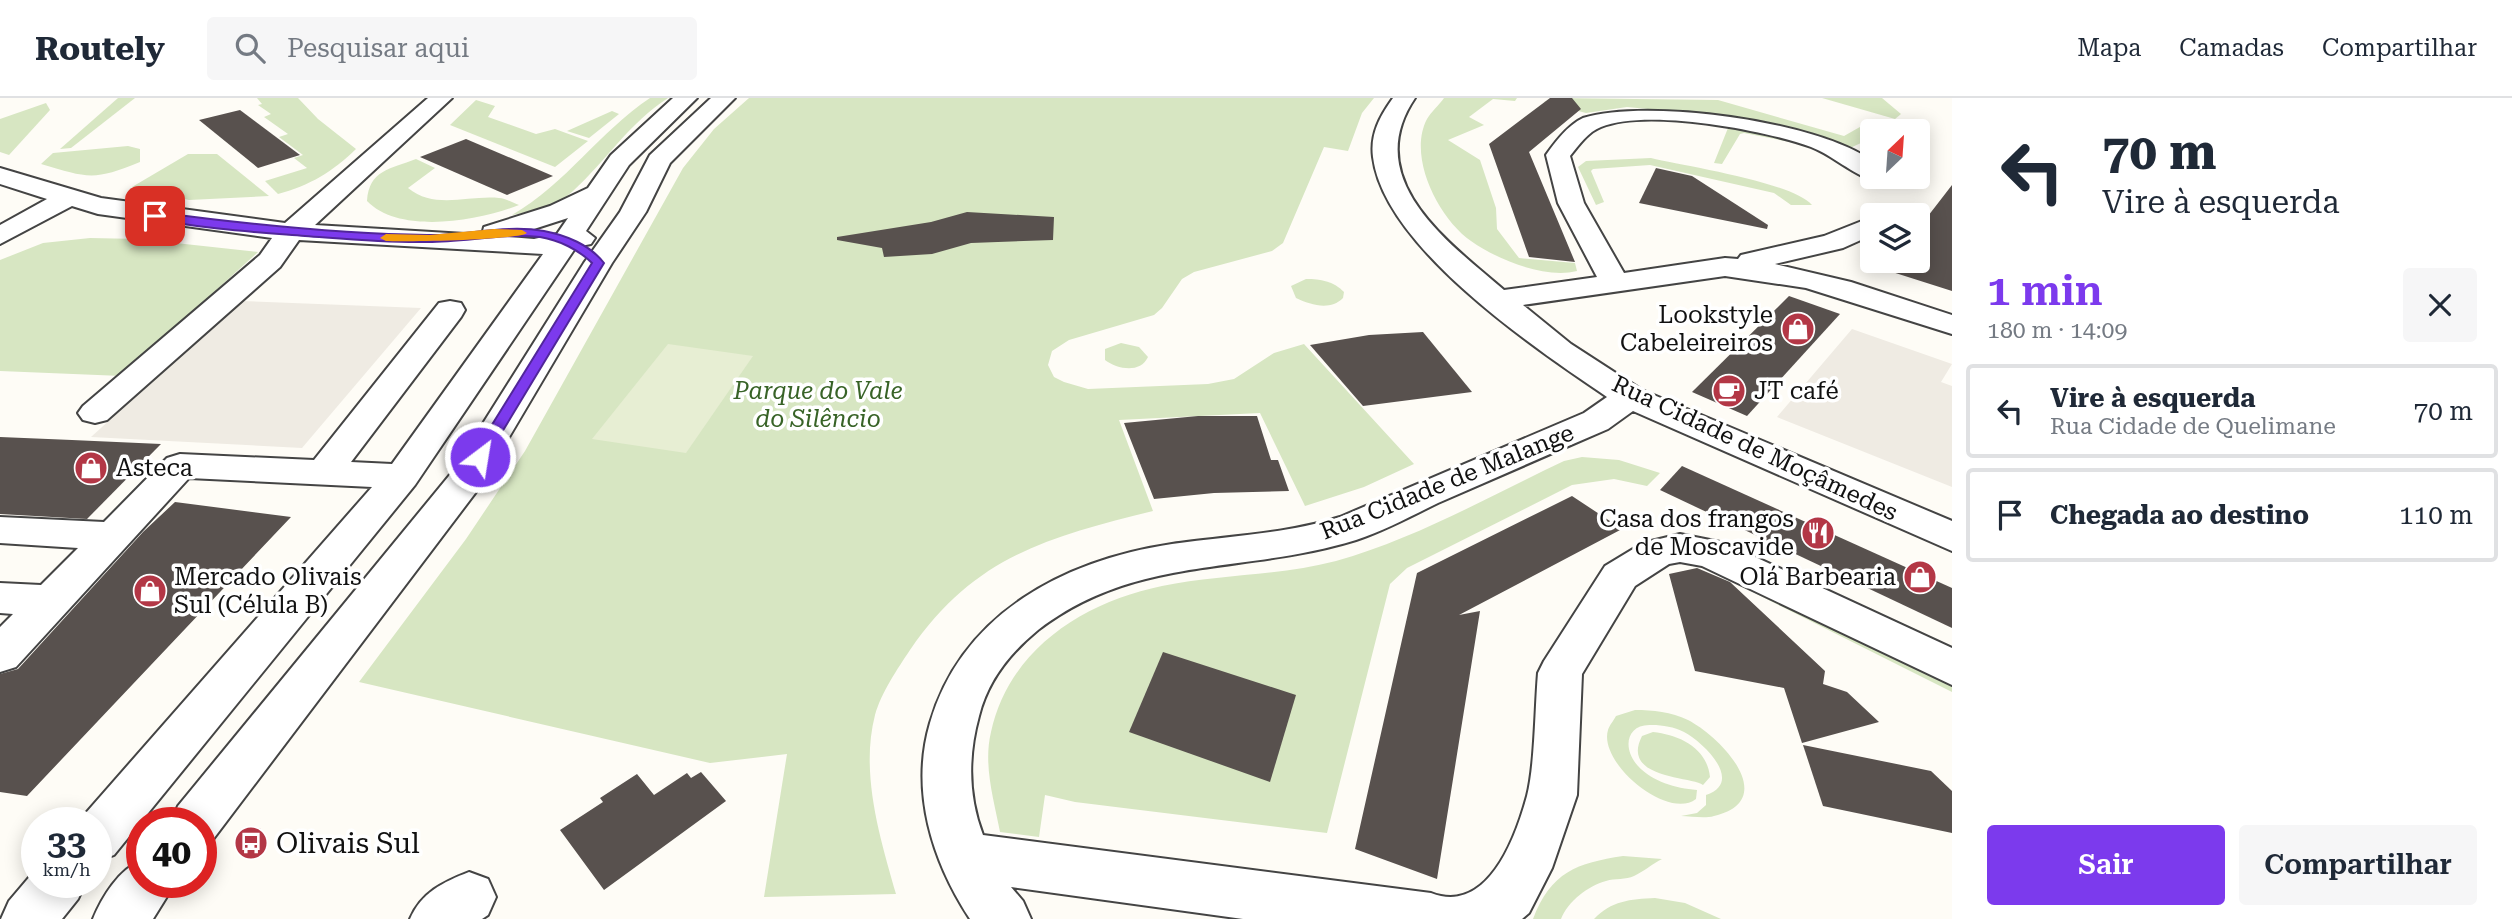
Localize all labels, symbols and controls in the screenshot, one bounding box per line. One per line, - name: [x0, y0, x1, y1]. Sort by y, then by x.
- search box: [207, 17, 697, 80]
- text: Routely: [35, 29, 165, 68]
- icon: search: [231, 29, 269, 67]
- text: Pesquisar aqui: [287, 33, 469, 63]
- text: Mapa: [2077, 34, 2141, 62]
- text: Camadas: [2179, 34, 2284, 62]
- text: Compartilhar: [2322, 34, 2477, 62]
- north arrow: [1860, 119, 1930, 189]
- map controls: [1860, 119, 1930, 273]
- text: 70 m: [2102, 124, 2217, 181]
- icon: left: [1987, 126, 2078, 217]
- text: Vire à esquerda: [2102, 183, 2340, 221]
- pin: [125, 186, 185, 246]
- icon: arrive: [136, 197, 174, 235]
- button: layers: [1860, 203, 1930, 273]
- text: 1 min: [1987, 266, 2103, 315]
- button: close: [2403, 268, 2477, 342]
- place label: Lookstyle Cabeleireiros: [1620, 301, 1773, 357]
- shop icon: Lookstyle Cabeleireiros: [1779, 310, 1817, 348]
- text: 180 m · 14:09: [1987, 317, 2127, 344]
- street label: Rua Cidade de Moçâmedes: [1608, 369, 1902, 527]
- cafe icon: JT café: [1710, 372, 1748, 410]
- park label: Parque do Vale do Silêncio: [732, 377, 903, 433]
- place label: JT café: [1754, 377, 1839, 405]
- text: Vire à esquerda: [2050, 383, 2255, 413]
- icon: left: [1991, 392, 2029, 430]
- text: 70 m: [2414, 396, 2473, 426]
- text: Rua Cidade de Quelimane: [2050, 413, 2336, 440]
- street label: Rua Cidade de Malange: [1316, 418, 1578, 546]
- position arrow: [443, 420, 517, 494]
- shop icon: Asteca: [72, 449, 110, 487]
- place label: Asteca: [116, 454, 193, 482]
- icon: arrive: [1991, 496, 2029, 534]
- text: Chegada ao destino: [2050, 500, 2309, 530]
- text: 110 m: [2399, 500, 2473, 530]
- place label: Casa dos frangos de Moscavide: [1599, 505, 1794, 561]
- restaurant icon: Casa dos frangos de Moscavide: [1799, 514, 1837, 552]
- shop icon: Olá Barbearia: [1901, 558, 1939, 596]
- place label: Mercado Olivais Sul (Célula B): [174, 563, 362, 619]
- place label: Olá Barbearia: [1740, 563, 1896, 591]
- shop icon: Mercado Olivais Sul (Célula B): [131, 572, 169, 610]
- speed limit sign: 40: [126, 807, 217, 898]
- text: 33: [47, 823, 86, 864]
- bus stop icon: Olivais Sul: [232, 824, 270, 862]
- button: Sair: [1987, 825, 2225, 905]
- button: Compartilhar: [2239, 825, 2477, 905]
- place label: Olivais Sul: [276, 827, 420, 860]
- text: km/h: [42, 859, 91, 880]

